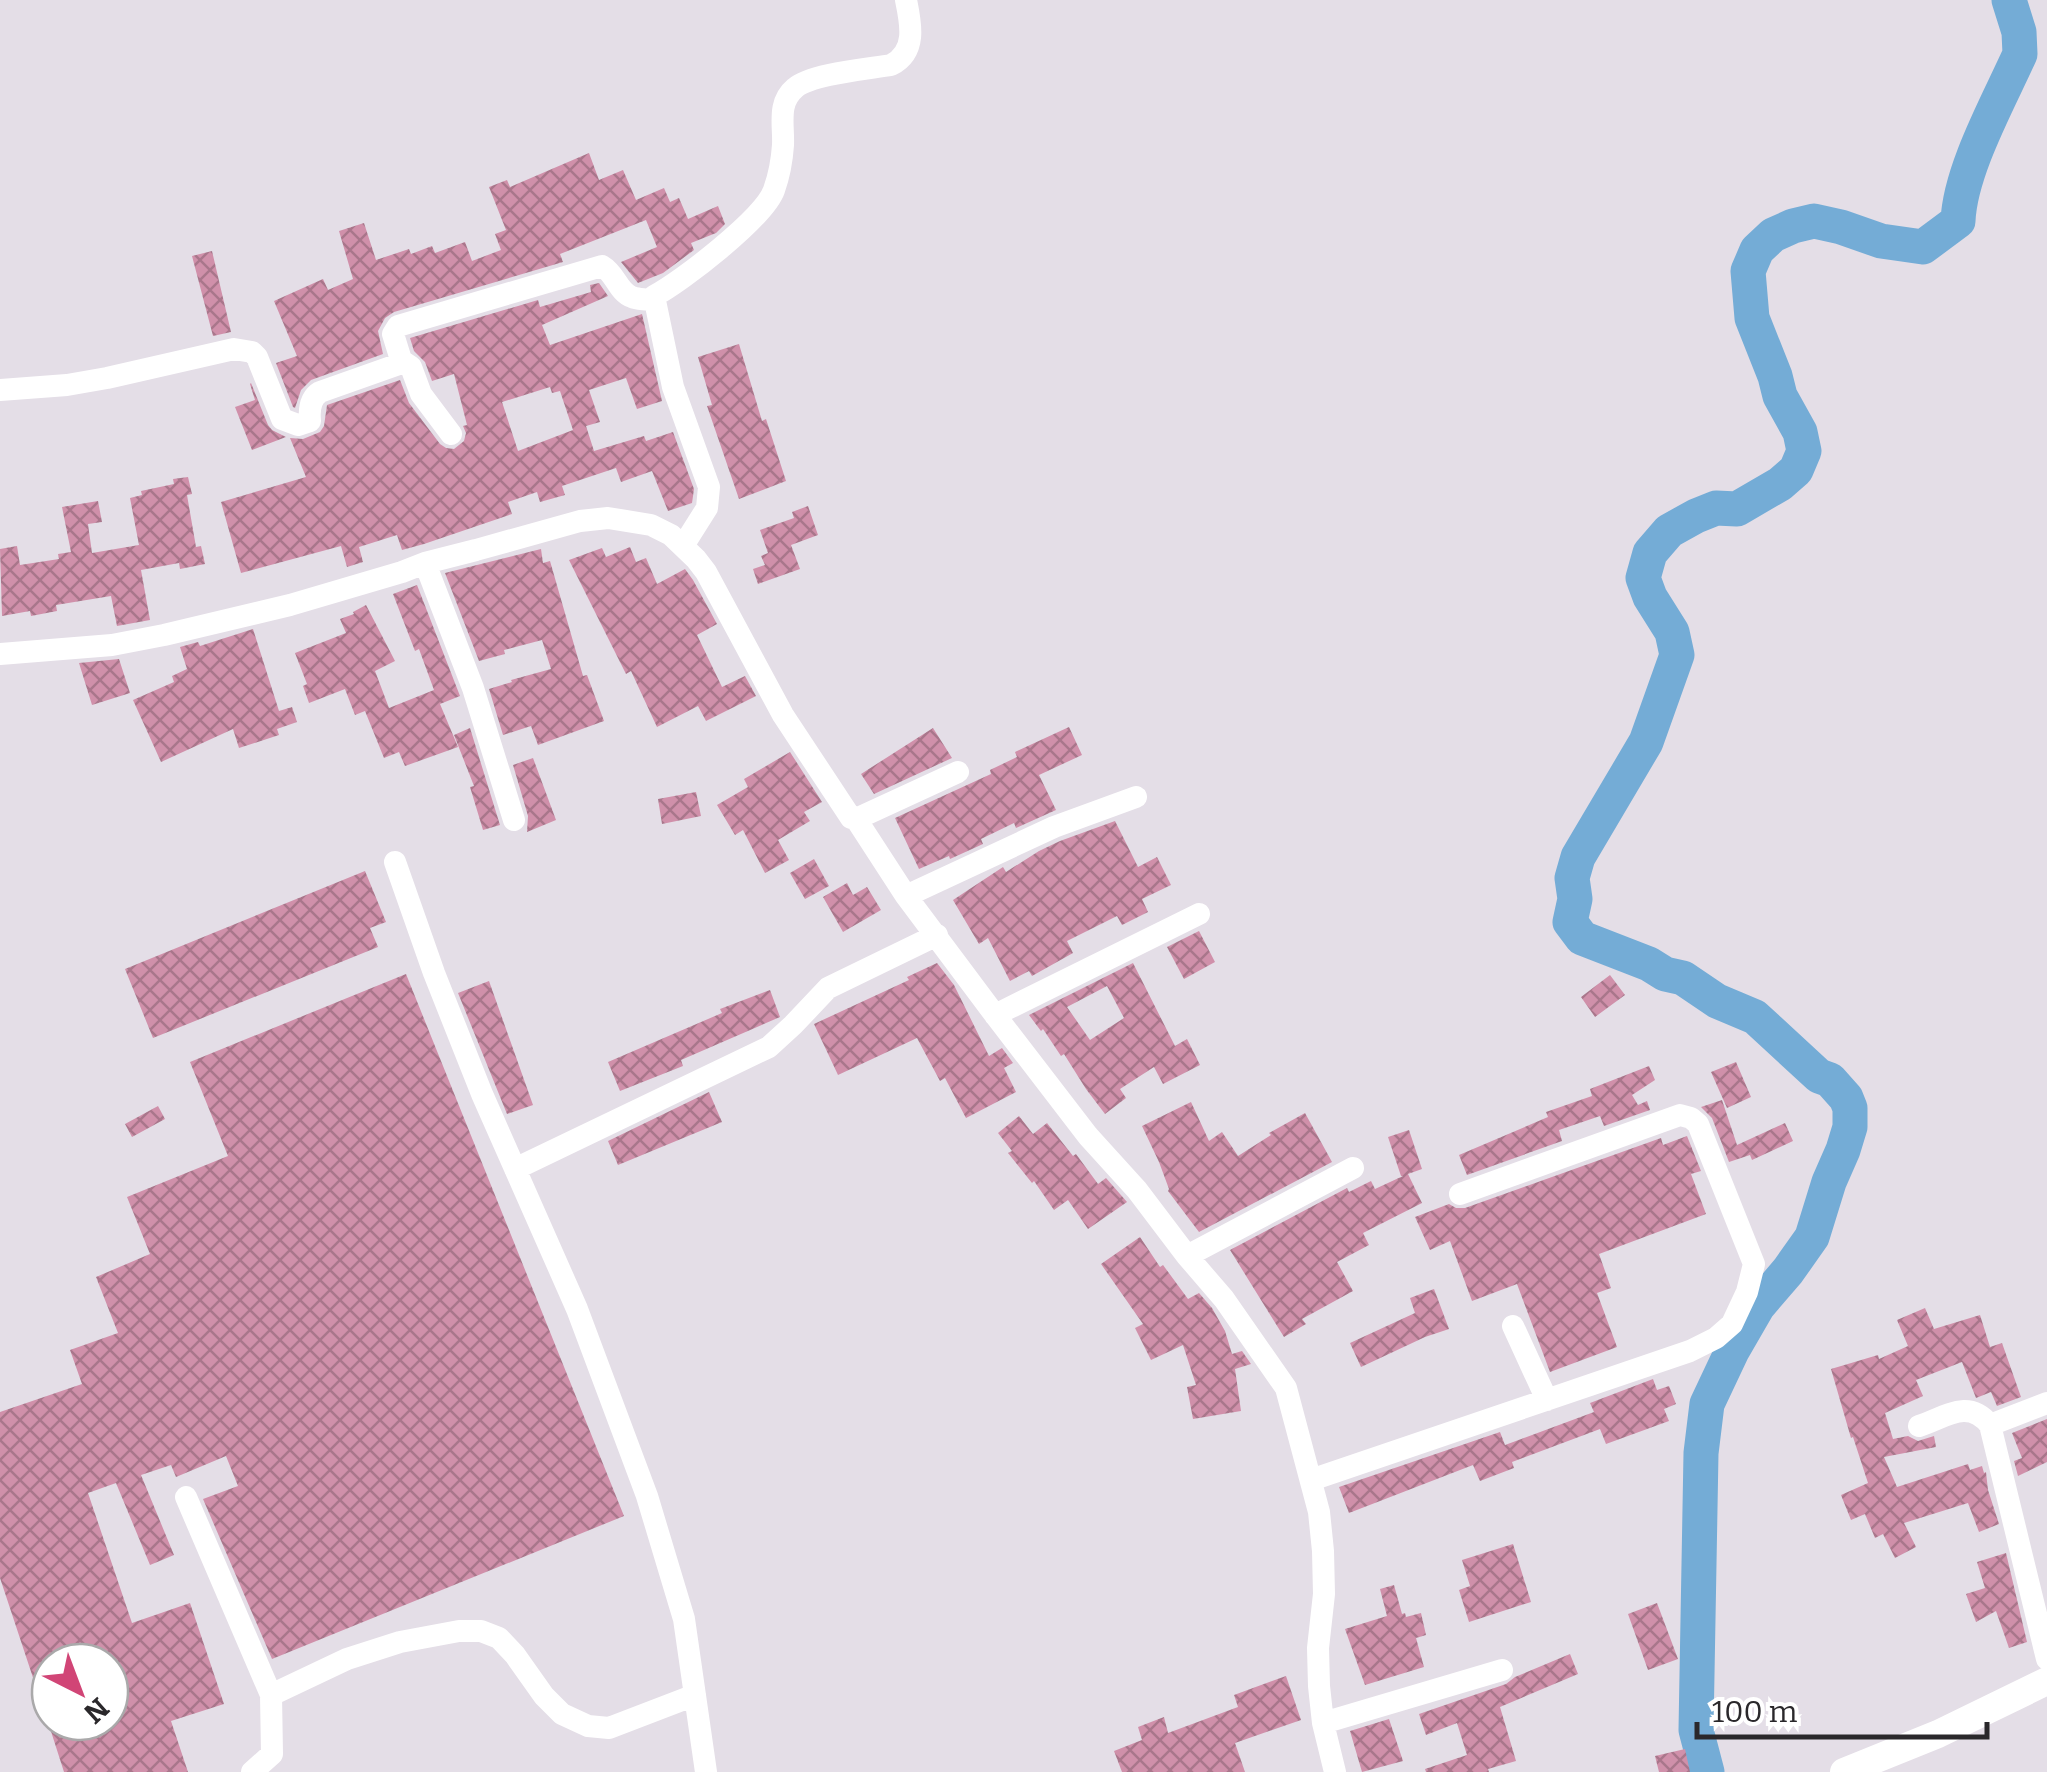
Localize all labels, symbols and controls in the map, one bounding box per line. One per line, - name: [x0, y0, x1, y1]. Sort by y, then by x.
- north arrow: [30, 1642, 130, 1742]
- scale bar: [1697, 1677, 1987, 1739]
- text: N: [77, 1691, 115, 1730]
- text: 100 m: [1712, 1694, 1798, 1730]

